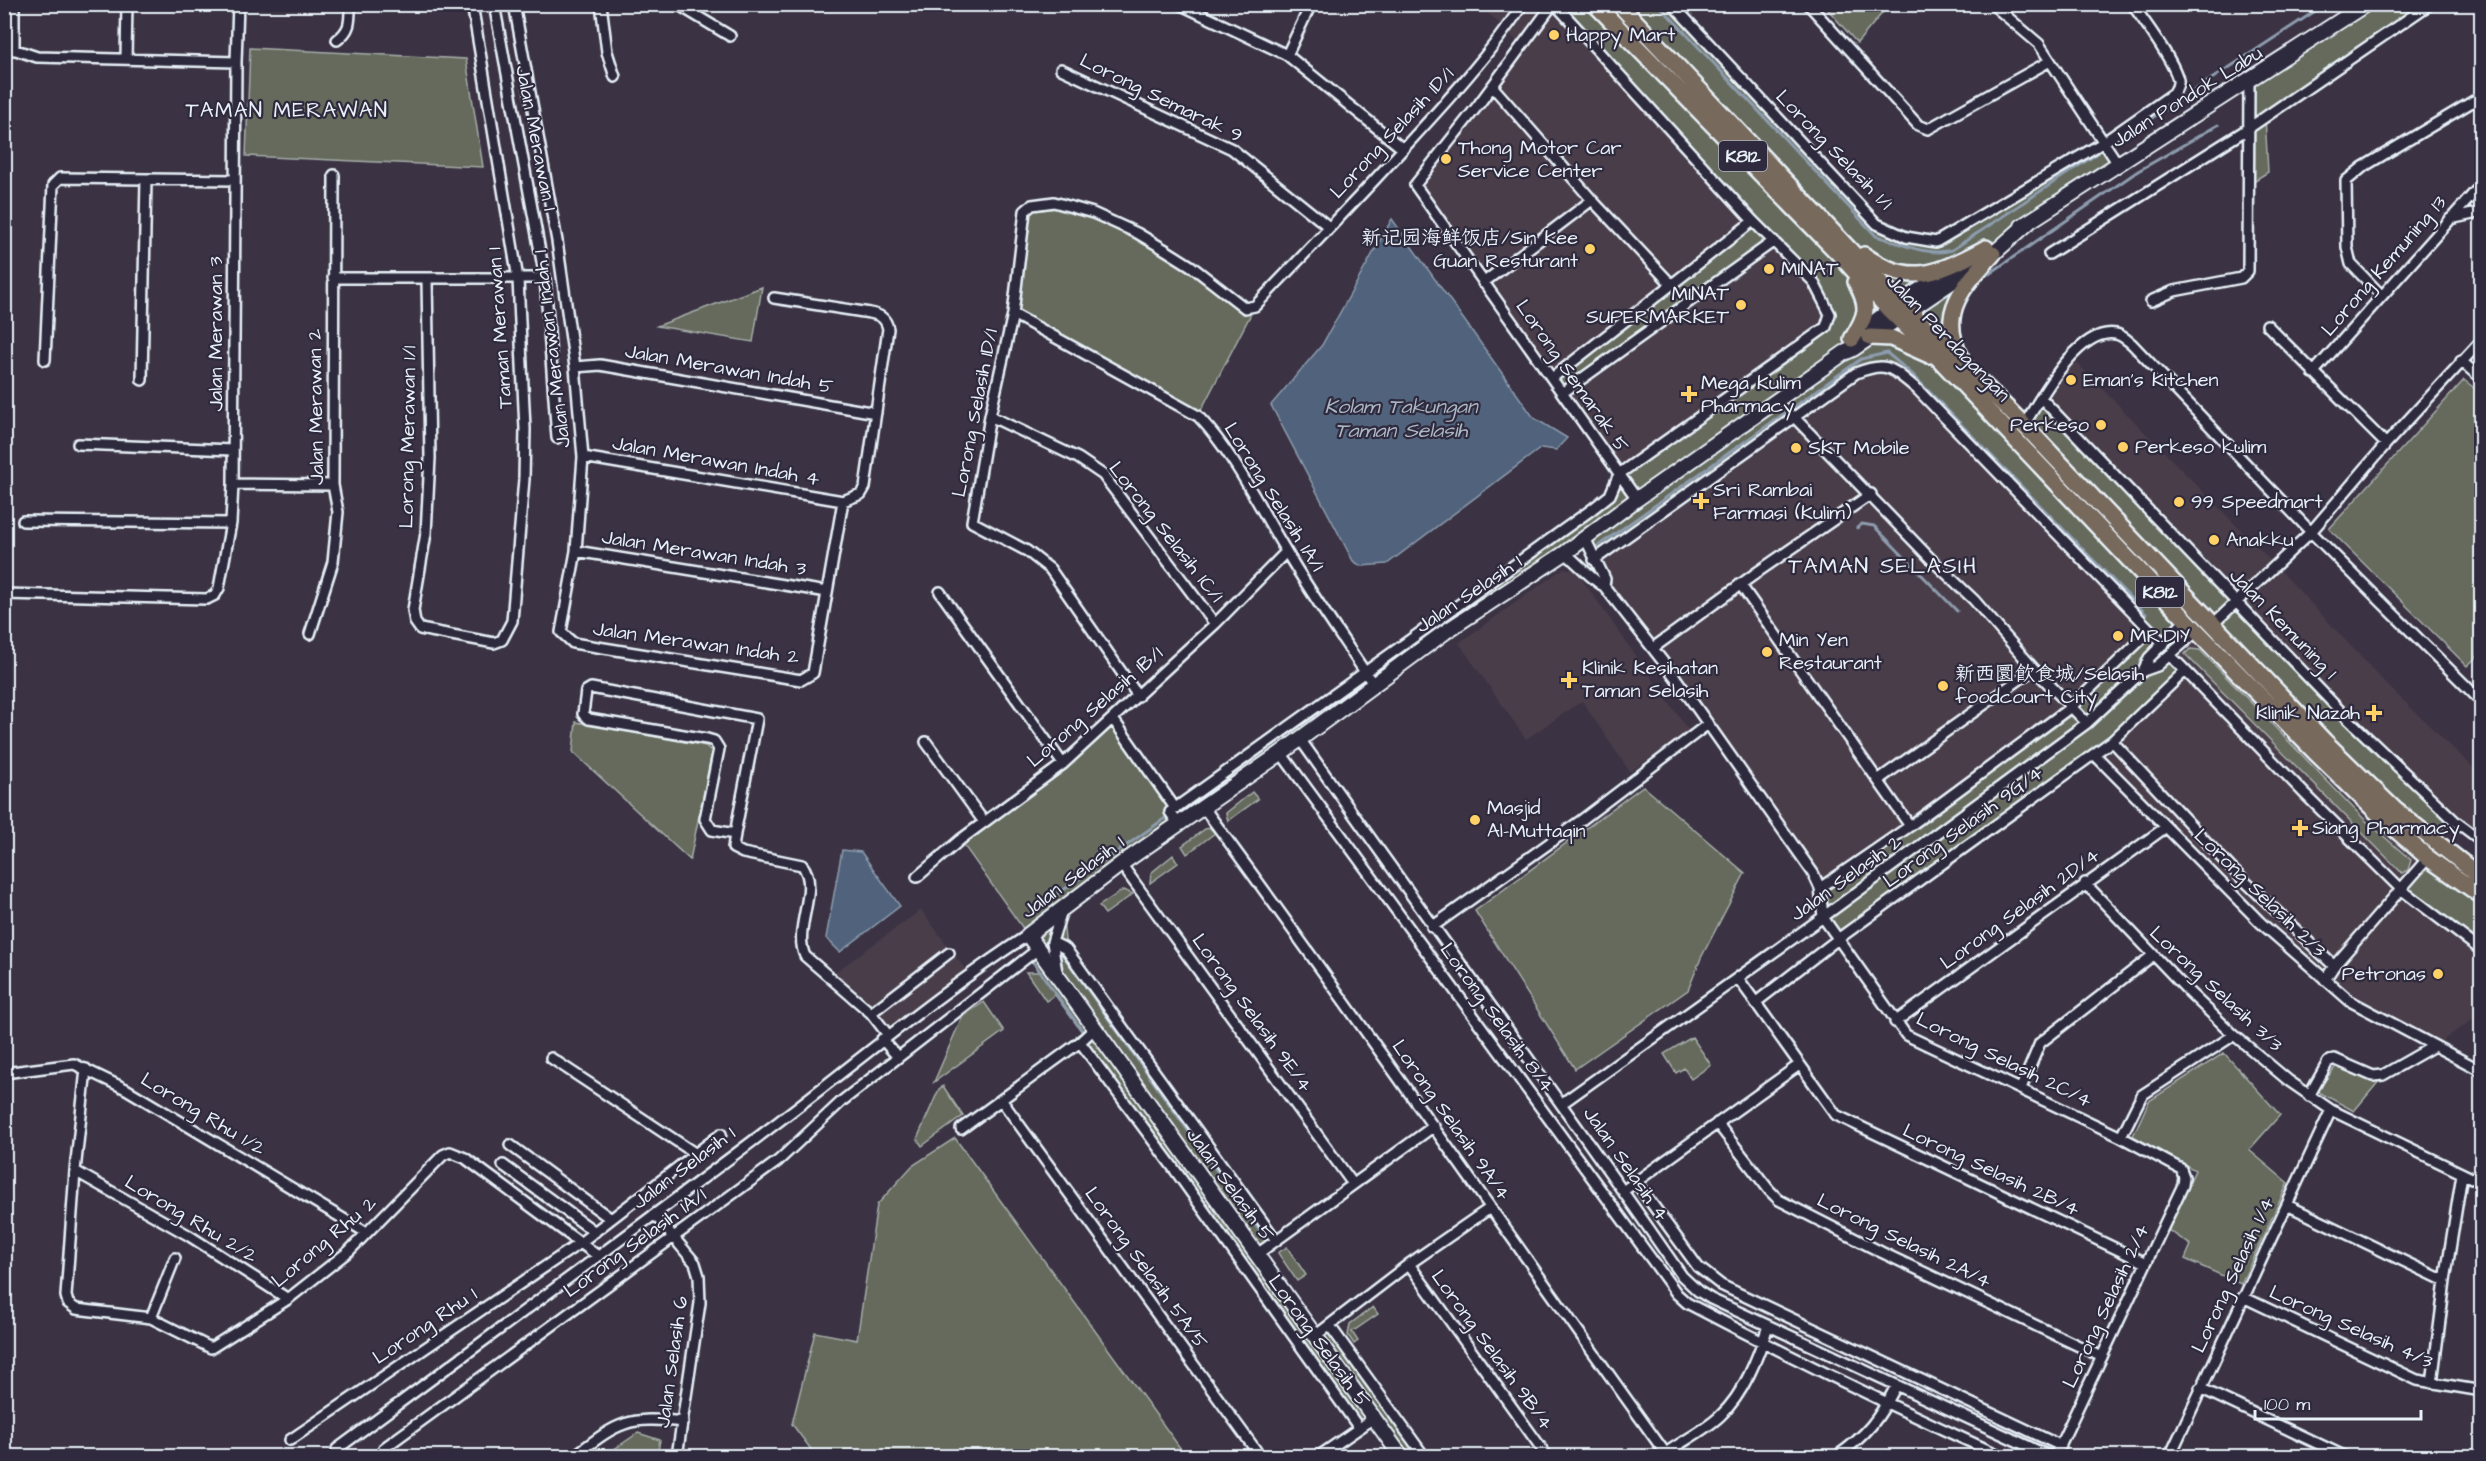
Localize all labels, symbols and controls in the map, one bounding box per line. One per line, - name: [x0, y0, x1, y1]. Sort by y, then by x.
- place label: Happy Mart: [1566, 21, 1675, 50]
- marker: Happy Mart: [1547, 28, 1561, 42]
- street label: Jalan Pondok Labu: [2106, 39, 2268, 155]
- street label: Lorong Semarak 9: [1074, 46, 1247, 151]
- street label: Lorong Selasih 1D/1: [1323, 61, 1462, 206]
- street label: Jalan Merawan 1: [508, 63, 564, 214]
- street label: Lorong Selasih 1/1: [1768, 83, 1899, 218]
- district label: TAMAN MERAWAN: [185, 96, 389, 125]
- place label: Thong Motor Car Service Center: [1458, 134, 1621, 185]
- road number: K812: [1719, 141, 1767, 171]
- marker: Thong Motor Car Service Center: [1439, 152, 1453, 166]
- street label: Lorong Kemuning 13: [2315, 189, 2454, 343]
- place label: 新记园海鲜饭店/Sin Kee Guan Resturant: [1361, 224, 1578, 275]
- marker: 新记园海鲜饭店/Sin Kee Guan Resturant: [1583, 242, 1597, 256]
- street label: Taman Merawan 1: [480, 246, 520, 410]
- street label: Jalan Merawan Indah 1: [526, 248, 578, 449]
- place label: MINAT: [1781, 255, 1839, 283]
- street label: Jalan Merawan 3: [202, 256, 230, 412]
- marker: MINAT: [1762, 262, 1776, 276]
- street label: Jalan Perdagangan: [1879, 268, 2016, 409]
- place label: MINAT SUPERMARKET: [1586, 280, 1730, 331]
- street label: Lorong Semarak 5: [1508, 294, 1635, 459]
- marker: MINAT SUPERMARKET: [1734, 298, 1748, 312]
- street label: Lorong Selasih 1D/1: [945, 326, 1006, 500]
- street label: Jalan Merawan 2: [301, 328, 331, 485]
- street label: Jalan Merawan Indah 5: [623, 337, 835, 401]
- street label: Lorong Merawan 1/1: [392, 345, 425, 529]
- place label: Eman's Kitchen: [2083, 366, 2218, 394]
- place label: Mega Kulim Pharmacy: [1701, 369, 1801, 421]
- marker: Eman's Kitchen: [2064, 373, 2078, 387]
- marker: Mega Kulim Pharmacy: [1682, 387, 1696, 401]
- water label: Kolam Takungan Taman Selasih: [1324, 392, 1479, 445]
- place label: Perkeso: [2010, 411, 2089, 439]
- street label: Lorong Selasih 1A/1: [1216, 417, 1331, 578]
- marker: Perkeso: [2094, 418, 2108, 432]
- street label: Jalan Merawan Indah 4: [610, 429, 822, 493]
- place label: Perkeso kulim: [2135, 433, 2267, 461]
- place label: SKT Mobile: [1808, 434, 1910, 462]
- marker: Perkeso kulim: [2116, 440, 2130, 454]
- marker: SKT Mobile: [1789, 441, 1803, 455]
- street label: Lorong Selasih 1C/1: [1101, 456, 1230, 609]
- place label: Sri Rambai Farmasi (Kulim): [1713, 476, 1852, 527]
- place label: 99 Speedmart: [2191, 488, 2323, 516]
- marker: Sri Rambai Farmasi (Kulim): [1694, 494, 1708, 508]
- marker: 99 Speedmart: [2172, 495, 2186, 509]
- street label: Jalan Merawan Indah 3: [600, 523, 808, 583]
- place label: Anakku: [2226, 526, 2294, 554]
- marker: Anakku: [2207, 533, 2221, 547]
- street label: Jalan Selasih 1: [1410, 548, 1528, 640]
- district label: TAMAN SELASIH: [1788, 551, 1978, 582]
- street label: Jalan Kemuning 1: [2222, 562, 2344, 687]
- road number: K812: [2136, 577, 2184, 607]
- street label: Jalan Merawan Indah 2: [591, 615, 801, 671]
- place label: MR.DIY: [2130, 622, 2191, 650]
- place label: Min Yen Restaurant: [1779, 626, 1882, 677]
- marker: MR.DIY: [2111, 629, 2125, 643]
- street label: Lorong Selasih 1B/1: [1021, 640, 1170, 775]
- marker: Min Yen Restaurant: [1760, 645, 1774, 659]
- place label: Klinik Kesihatan Taman Selasih: [1582, 654, 1718, 705]
- place label: 新西圜飲食城/Selasih foodcourt City: [1955, 660, 2144, 712]
- marker: Klinik Kesihatan Taman Selasih: [1560, 671, 1578, 689]
- marker: 新西圜飲食城/Selasih foodcourt City: [1936, 679, 1950, 693]
- place label: Klinik Nazah: [2256, 699, 2360, 727]
- marker: Klinik Nazah: [2365, 704, 2383, 722]
- street label: Lorong Selasih 9G/4: [1877, 759, 2050, 895]
- place label: Masjid Al-Muttaqin: [1487, 794, 1586, 845]
- marker: Masjid Al-Muttaqin: [1468, 813, 1482, 827]
- place label: Siang Pharmacy: [2312, 814, 2460, 843]
- marker: Siang Pharmacy: [2293, 821, 2307, 835]
- street label: Lorong Selasih 2/3: [2187, 822, 2332, 964]
- street label: Jalan Selasih 2: [1785, 828, 1908, 928]
- street label: Jalan Selasih 1: [1016, 829, 1131, 925]
- street label: Lorong Selasih 2D/4: [1935, 841, 2106, 977]
- street label: Lorong Selasih 3/3: [2142, 920, 2289, 1059]
- street label: Lorong Selasih 9E/4: [1184, 928, 1319, 1099]
- street label: Lorong Selasih 8/4: [1432, 937, 1561, 1100]
- place label: Petronas: [2342, 960, 2426, 988]
- marker: Petronas: [2431, 967, 2445, 981]
- street label: Lorong Selasih 2C/4: [1911, 1005, 2097, 1116]
- street label: Lorong Selasih 9A/4: [1384, 1034, 1517, 1207]
- street label: Lorong Rhu 1/2: [135, 1066, 271, 1163]
- street label: Jalan Selasih 4: [1576, 1101, 1676, 1227]
- street label: Lorong Selasih 2B/4: [1898, 1117, 2084, 1224]
- street label: Jalan Selasih 1: [627, 1120, 742, 1216]
- street label: Jalan Selasih 5: [1179, 1122, 1281, 1248]
- street label: Lorong Rhu 2/2: [119, 1168, 263, 1271]
- street label: Lorong Selasih 1A/1: [558, 1181, 713, 1305]
- street label: Lorong Selasih 5A/5: [1077, 1181, 1214, 1355]
- street label: Lorong Selasih 2A/4: [1812, 1187, 1996, 1296]
- street label: Lorong Rhu 2: [265, 1189, 384, 1295]
- street label: Lorong Selasih 1/4: [2185, 1192, 2282, 1358]
- street label: Lorong Selasih 2/4: [2056, 1219, 2157, 1393]
- street label: Lorong Selasih 9B/4: [1423, 1264, 1560, 1437]
- street label: Lorong Selasih 5: [1260, 1269, 1377, 1414]
- street label: Lorong Selasih 4/3: [2264, 1278, 2437, 1377]
- street label: Lorong Rhu 1: [367, 1280, 484, 1372]
- street label: Jalan Selasih 6: [649, 1294, 695, 1430]
- scale bar: [2255, 1383, 2422, 1421]
- text: 100 m: [2264, 1392, 2310, 1417]

